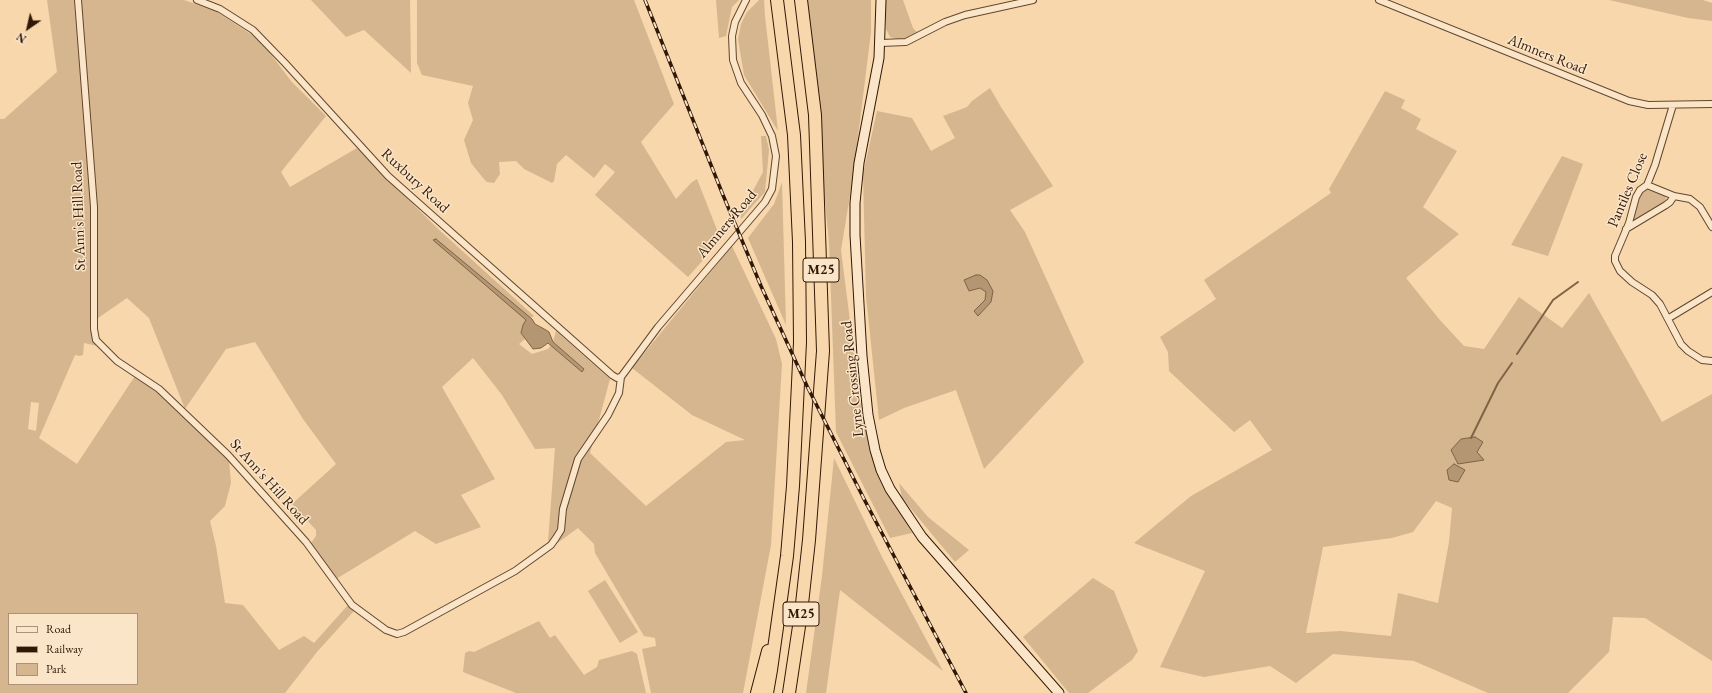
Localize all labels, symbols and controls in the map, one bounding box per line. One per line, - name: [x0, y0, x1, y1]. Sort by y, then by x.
- north arrow: [8, 8, 48, 48]
- text: N: [14, 30, 29, 46]
- street label: Almners Road: [1505, 31, 1589, 79]
- street label: Ruxbury Road: [377, 145, 453, 217]
- street label: Pantiles Close: [1604, 150, 1652, 230]
- street label: St Ann's Hill Road: [68, 161, 90, 271]
- street label: Almners Road: [693, 186, 761, 262]
- road number: M25: [803, 258, 839, 282]
- street label: Lyne Crossing Road: [838, 320, 868, 438]
- street label: St Ann's Hill Road: [226, 435, 312, 529]
- road number: M25: [783, 602, 819, 626]
- legend: [8, 613, 138, 685]
- text: Road: [46, 621, 71, 637]
- text: Railway: [46, 641, 83, 657]
- text: Park: [46, 661, 66, 677]

